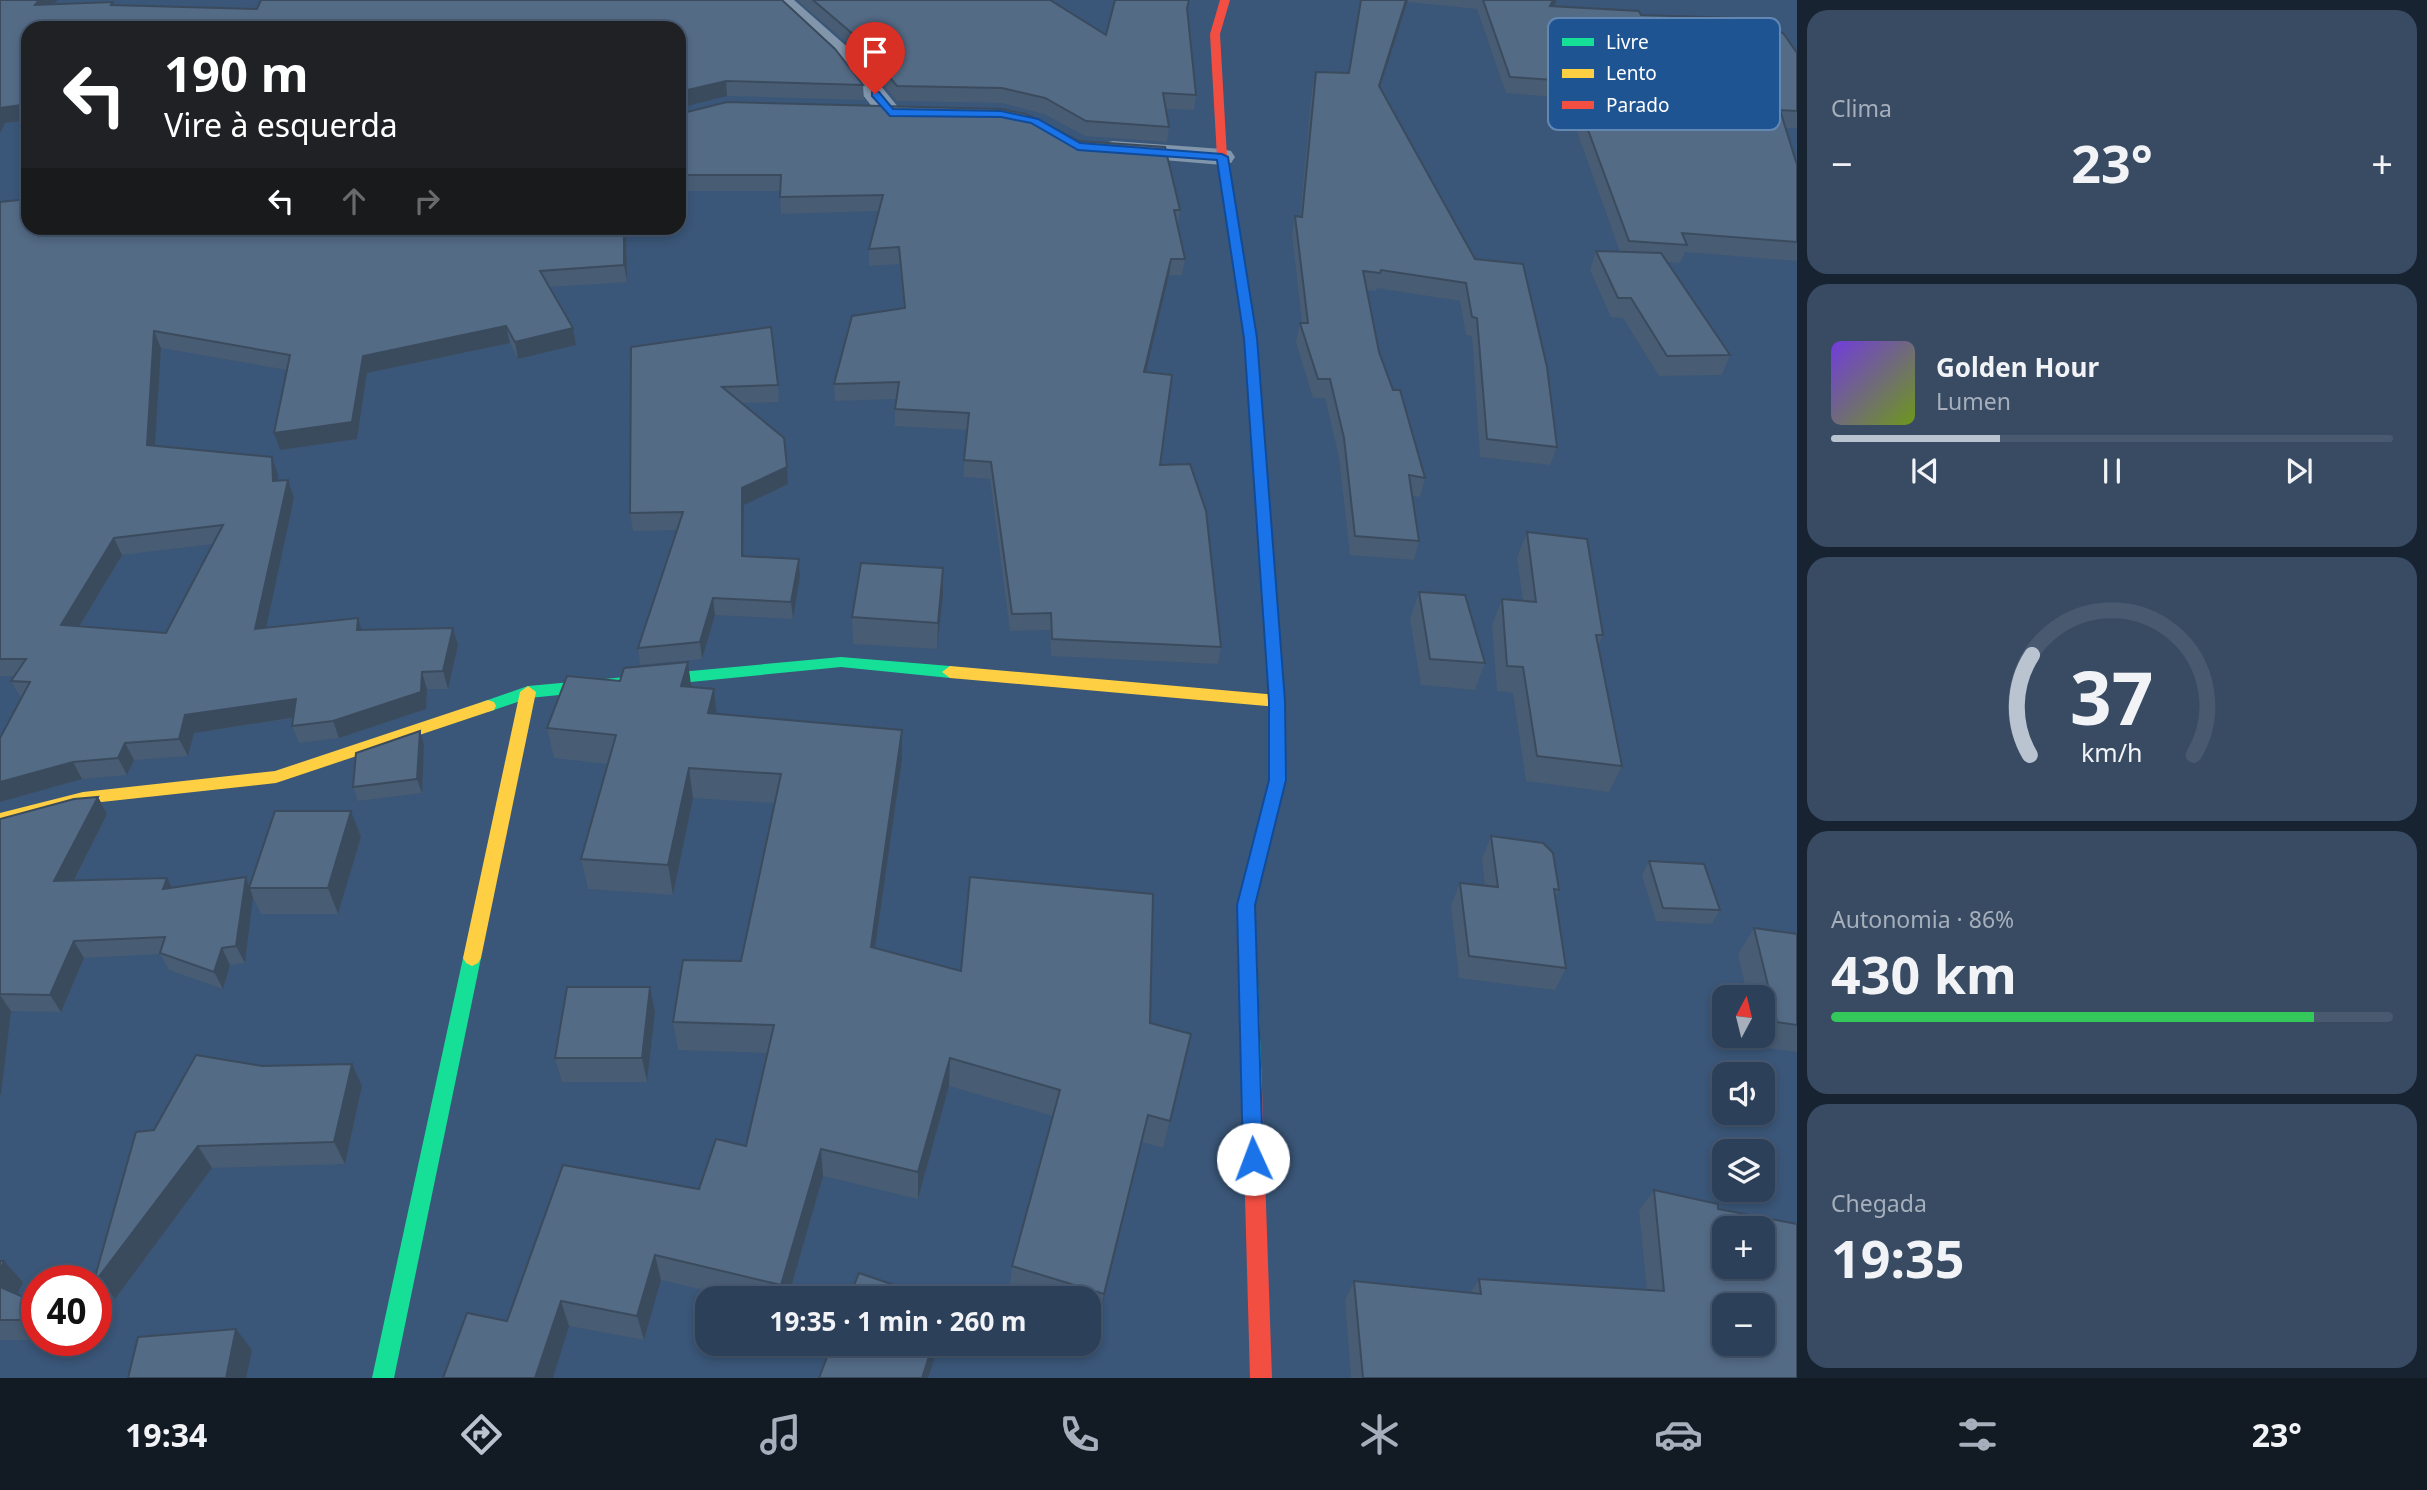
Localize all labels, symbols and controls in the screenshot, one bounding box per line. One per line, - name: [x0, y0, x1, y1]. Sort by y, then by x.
- legend: [1548, 18, 1780, 130]
- pin: [845, 22, 905, 94]
- text: Livre: [1606, 29, 1649, 55]
- icon: arrive: [856, 33, 894, 71]
- text: 190 m: [164, 40, 309, 106]
- icon: left: [49, 49, 140, 140]
- text: Lento: [1606, 60, 1657, 86]
- text: Parado: [1606, 92, 1669, 118]
- text: Clima: [1831, 92, 1892, 124]
- text: Vire à esquerda: [164, 103, 398, 146]
- text: 23°: [2071, 127, 2153, 198]
- text: −: [1831, 137, 1853, 189]
- text: +: [2371, 137, 2393, 189]
- icon: left: [262, 182, 300, 220]
- icon: ahead: [335, 182, 373, 220]
- icon: right: [408, 182, 446, 220]
- text: Golden Hour: [1936, 349, 2099, 385]
- text: Lumen: [1936, 385, 2011, 417]
- icon: previous: [1906, 452, 1944, 490]
- icon: pause: [2093, 452, 2131, 490]
- icon: next: [2280, 452, 2318, 490]
- text: 37: [2070, 647, 2154, 746]
- text: km/h: [2081, 735, 2143, 769]
- text: Autonomia · 86%: [1831, 903, 2014, 935]
- text: 430 km: [1831, 938, 2017, 1009]
- north arrow: [1712, 985, 1774, 1048]
- map controls: [1712, 985, 1775, 1356]
- button: sound: [1712, 1062, 1775, 1125]
- position arrow: [1216, 1122, 1290, 1196]
- button: layers: [1712, 1139, 1775, 1202]
- text: Chegada: [1831, 1187, 1927, 1219]
- button: +: [1712, 1216, 1775, 1279]
- text: 19:35: [1831, 1222, 1965, 1293]
- speed limit sign: 40: [21, 1265, 112, 1356]
- button: −: [1712, 1293, 1775, 1356]
- text: 19:35 · 1 min · 260 m: [770, 1303, 1026, 1339]
- icon: directions: [457, 1410, 506, 1459]
- icon: music: [756, 1410, 805, 1459]
- icon: phone: [1055, 1410, 1104, 1459]
- icon: climate: [1355, 1410, 1404, 1459]
- icon: car: [1654, 1410, 1703, 1459]
- icon: filters: [1953, 1410, 2002, 1459]
- text: 19:34: [125, 1413, 207, 1456]
- text: 23°: [2252, 1413, 2302, 1456]

